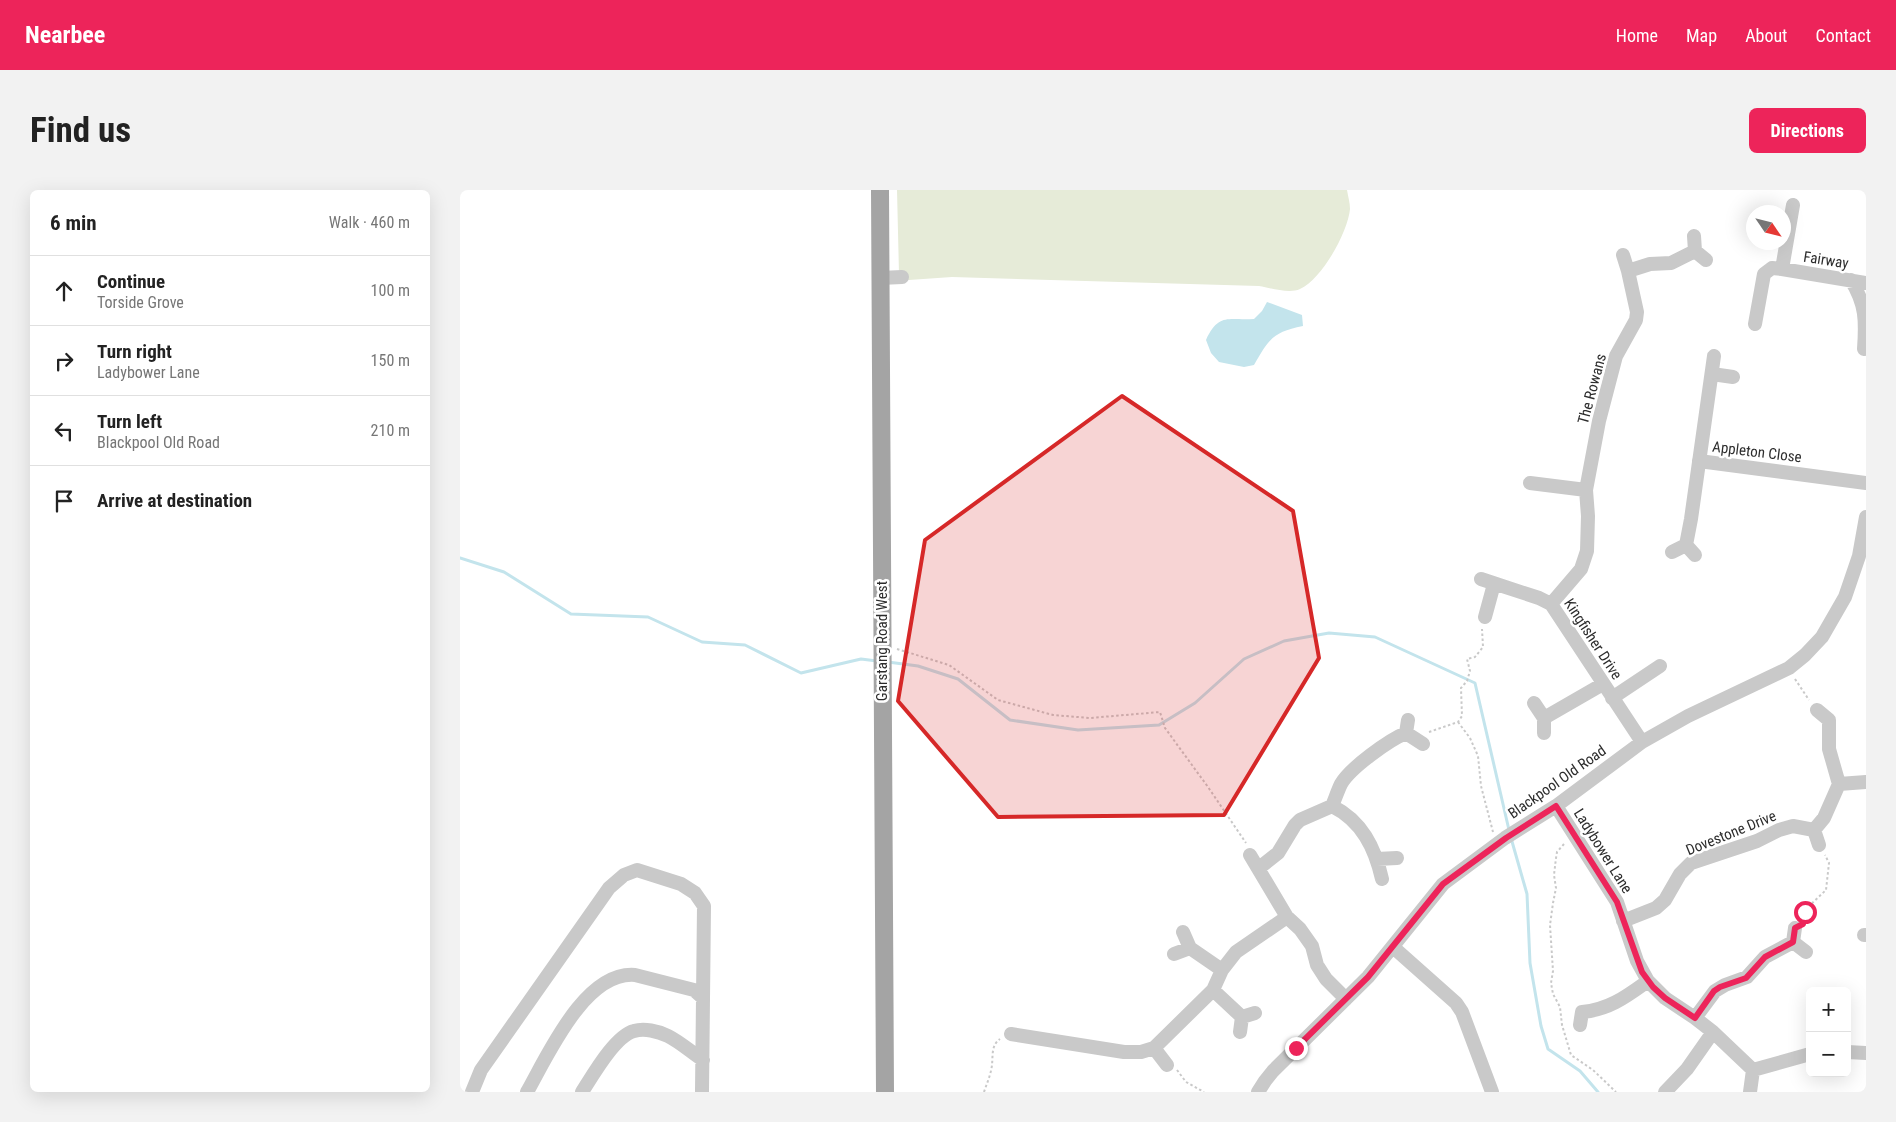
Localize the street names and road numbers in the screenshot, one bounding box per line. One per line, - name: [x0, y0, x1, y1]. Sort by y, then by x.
- street label: Fairway: [1802, 248, 1850, 272]
- street label: The Rowans: [1574, 352, 1610, 426]
- street label: Appleton Close: [1711, 438, 1803, 466]
- street label: Garstang Road West: [873, 581, 891, 701]
- street label: Kingfisher Drive: [1560, 595, 1626, 683]
- street label: Blackpool Old Road: [1505, 742, 1609, 822]
- street label: Ladybower Lane: [1570, 805, 1636, 897]
- street label: Dovestone Drive: [1683, 807, 1779, 859]

